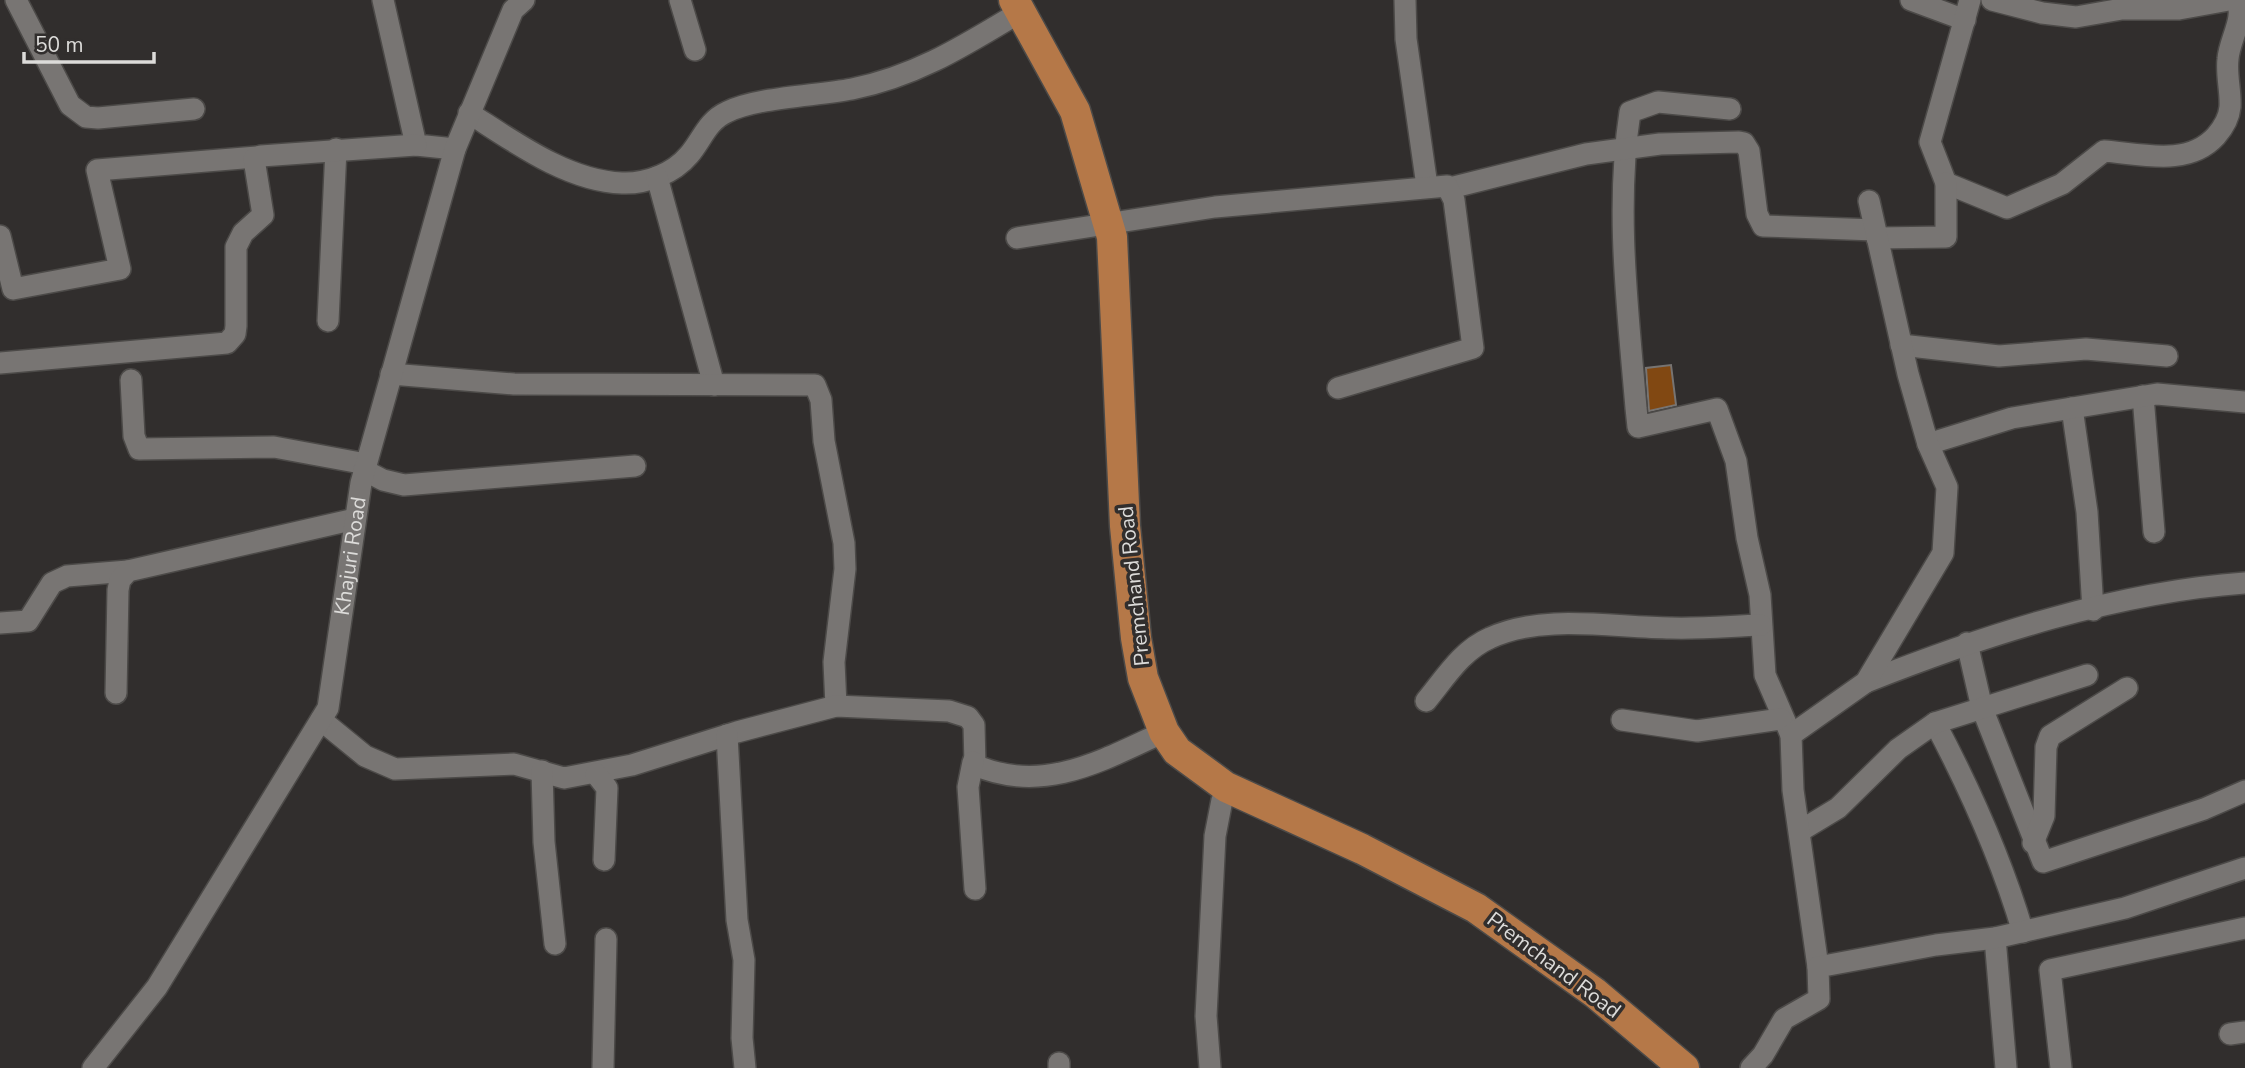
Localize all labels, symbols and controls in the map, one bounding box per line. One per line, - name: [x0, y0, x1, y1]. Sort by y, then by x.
- scale bar: [24, 21, 154, 65]
- text: 50 m: [35, 31, 84, 59]
- street label: Khajuri Road: [328, 495, 373, 617]
- street label: Premchand Road: [1112, 505, 1156, 667]
- street label: Premchand Road: [1481, 905, 1627, 1025]

